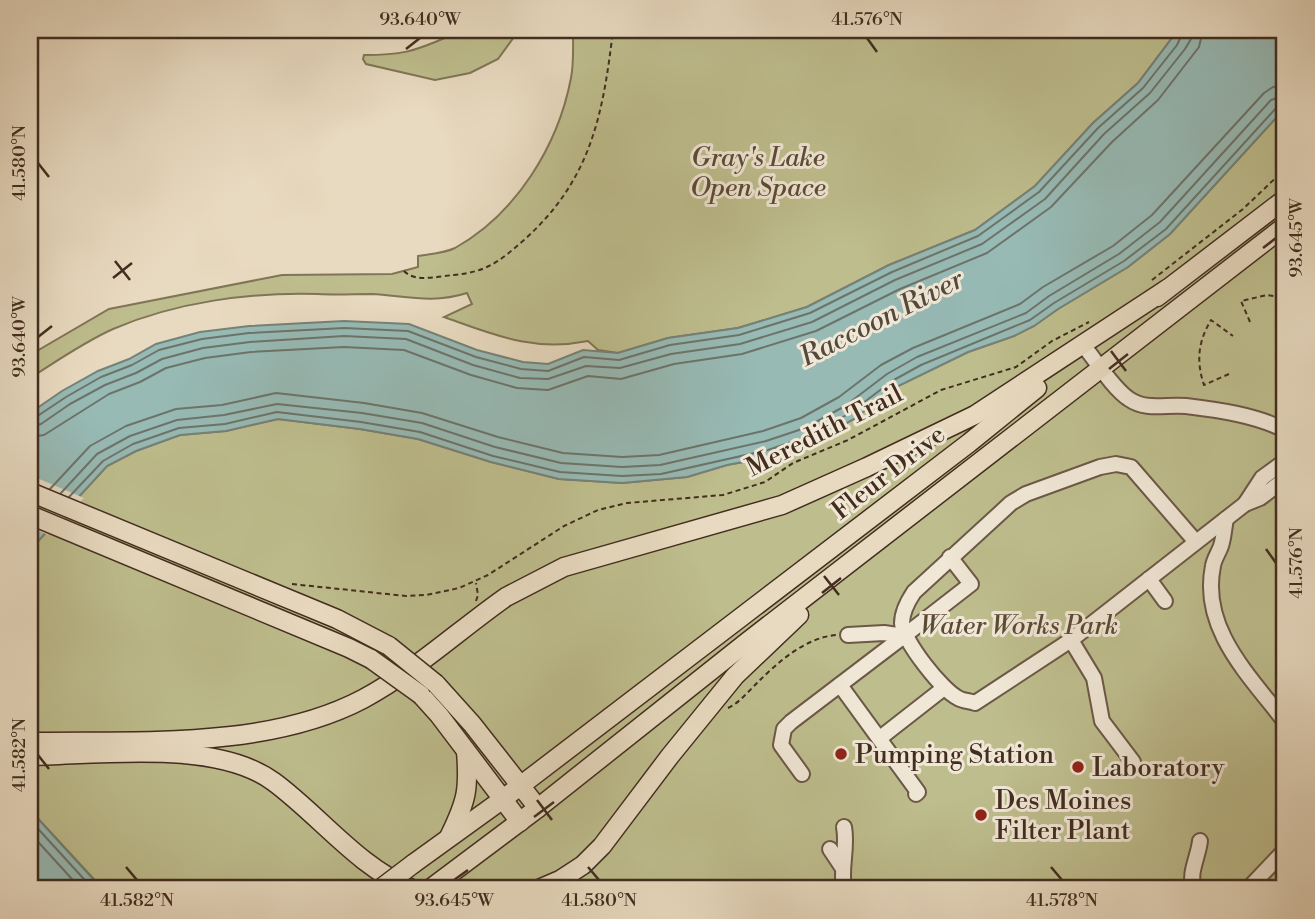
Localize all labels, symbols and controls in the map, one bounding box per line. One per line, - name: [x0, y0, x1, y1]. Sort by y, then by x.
- text: 93.640°W: [379, 8, 462, 31]
- text: 41.576°N: [831, 8, 903, 31]
- text: 41.580°N: [8, 125, 31, 201]
- park label: Gray's Lake Open Space: [690, 142, 826, 204]
- text: 93.645°W: [1285, 197, 1308, 278]
- water label: Raccoon River: [793, 261, 971, 375]
- text: 93.640°W: [8, 295, 31, 378]
- street label: Meredith Trail: [741, 378, 908, 484]
- street label: Fleur Drive: [825, 418, 952, 527]
- text: 41.576°N: [1285, 527, 1308, 599]
- park label: Water Works Park: [920, 610, 1118, 642]
- text: 41.582°N: [8, 717, 31, 792]
- place label: Pumping Station: [855, 739, 1054, 771]
- marker: Pumping Station: [833, 746, 849, 762]
- place label: Laboratory: [1092, 752, 1225, 784]
- marker: Laboratory: [1070, 759, 1086, 775]
- place label: Des Moines Filter Plant: [995, 785, 1131, 847]
- marker: Des Moines Filter Plant: [973, 807, 989, 823]
- text: 41.582°N: [100, 889, 175, 912]
- text: 93.645°W: [414, 889, 495, 912]
- text: 41.580°N: [561, 889, 637, 912]
- text: 41.578°N: [1026, 889, 1098, 912]

